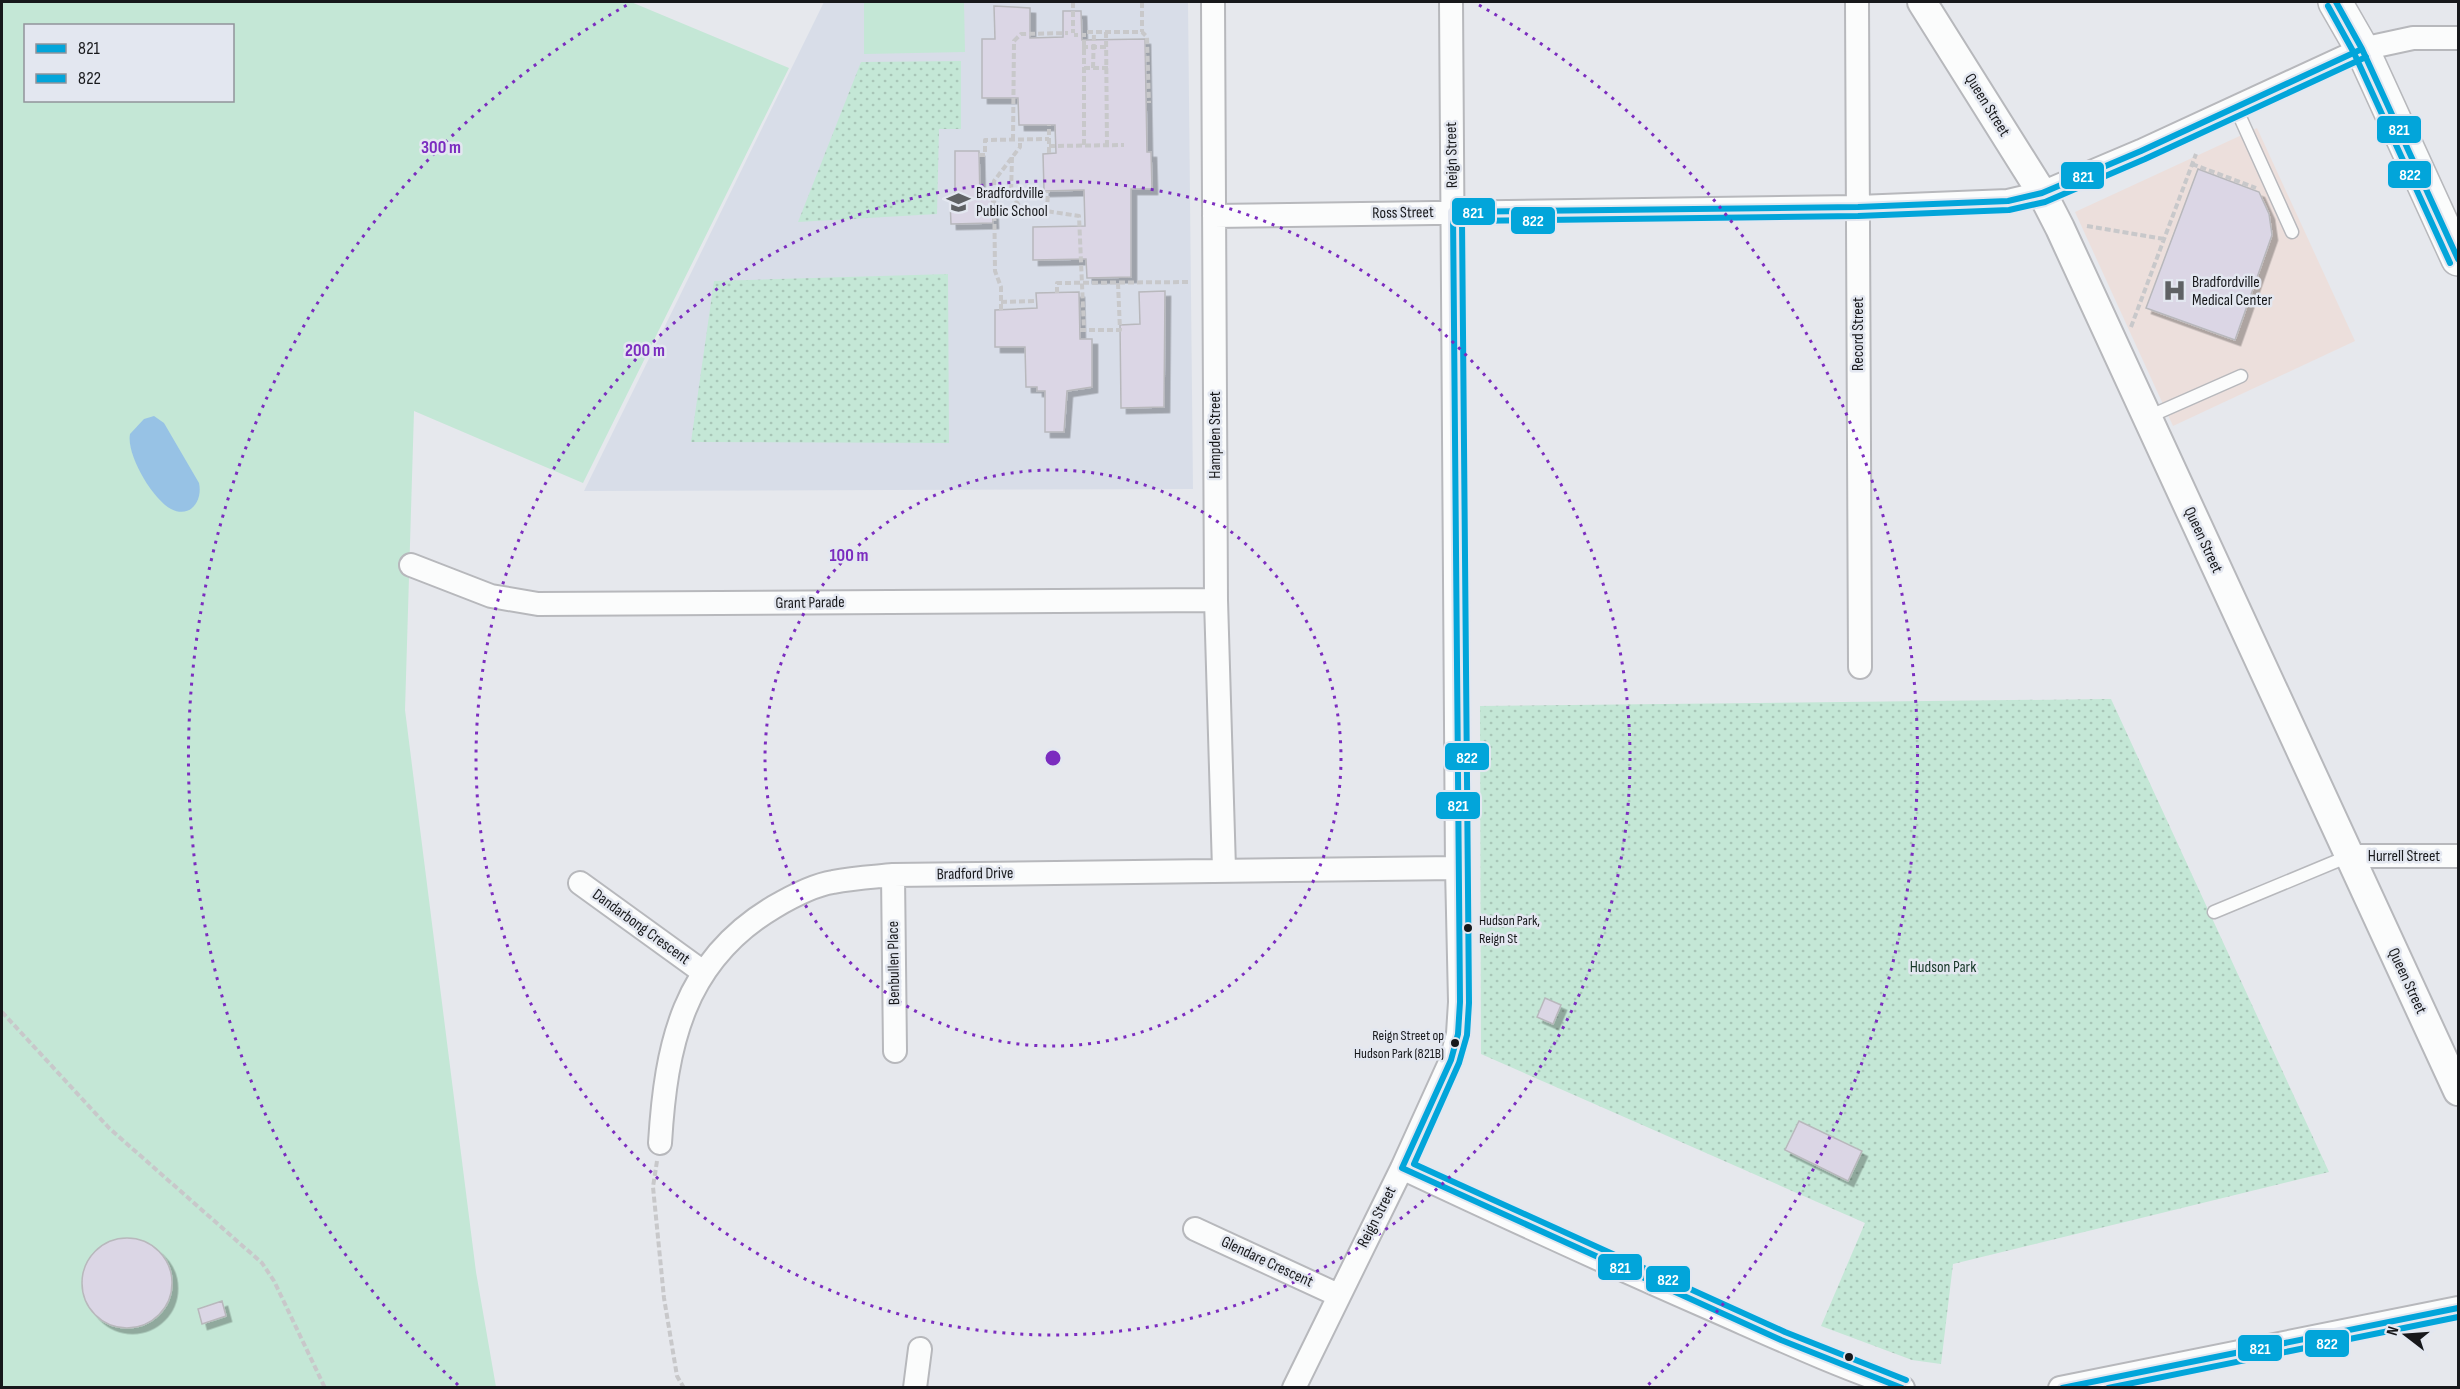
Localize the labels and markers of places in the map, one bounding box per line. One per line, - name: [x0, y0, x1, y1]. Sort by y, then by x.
- place label: Bradfordville Public School: [976, 184, 1048, 221]
- school or university icon: Bradfordville Public School: [945, 189, 971, 215]
- place label: Bradfordville Medical Center: [2192, 273, 2273, 310]
- hospital icon: Bradfordville Medical Center: [2161, 278, 2187, 304]
- centre of rings: [1043, 748, 1063, 768]
- place label: Hudson Park, Reign St: [1479, 912, 1540, 947]
- marker: Hudson Park, Reign St: [1462, 922, 1474, 934]
- place label: Reign Street op Hudson Park (821B): [1354, 1027, 1444, 1062]
- marker: Reign Street op Hudson Park (821B): [1449, 1037, 1461, 1049]
- unlabelled marker: [1843, 1351, 1855, 1363]

